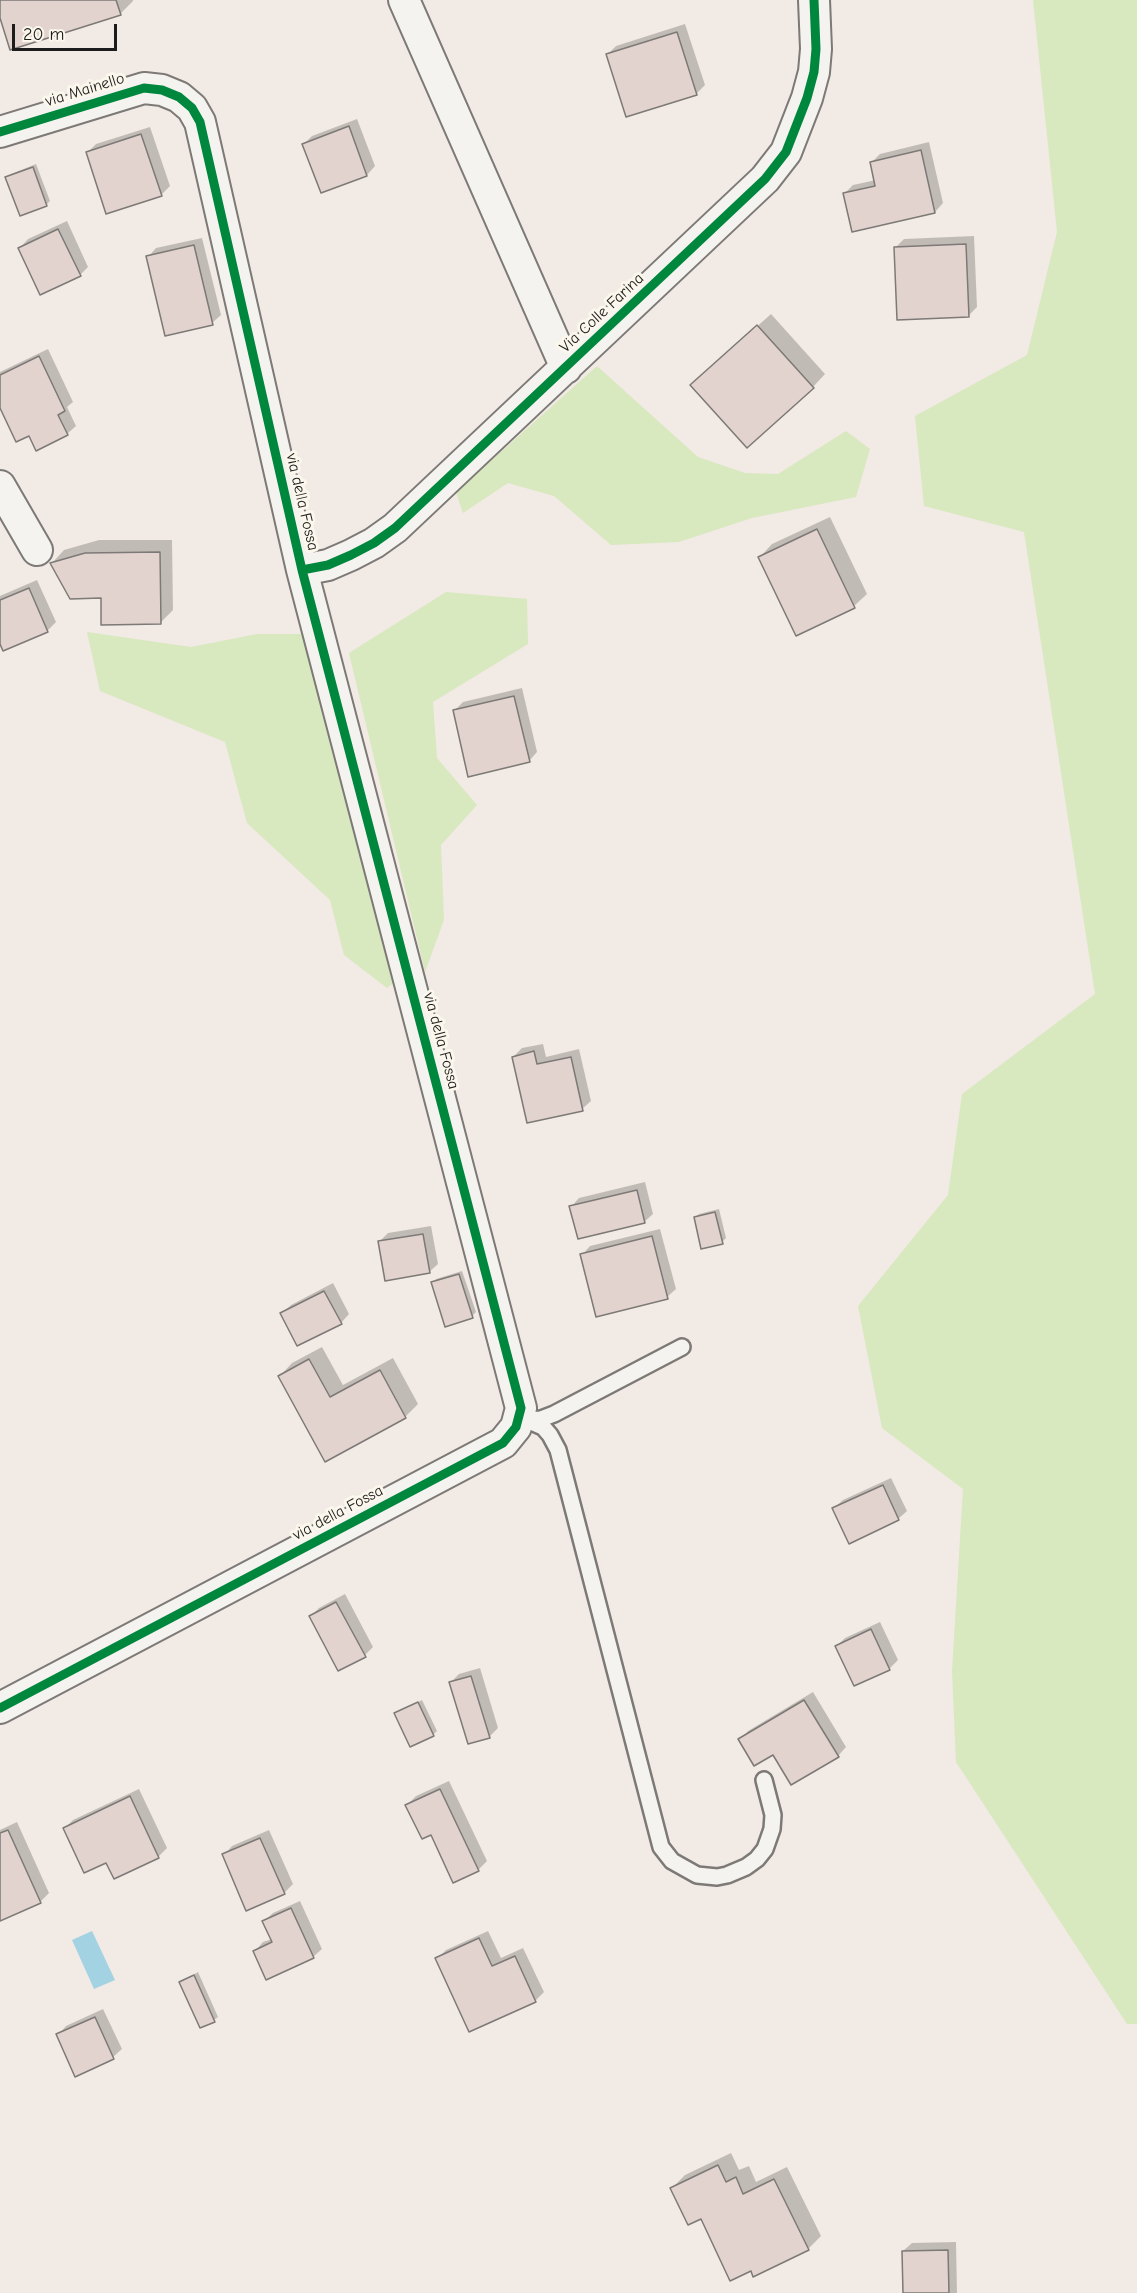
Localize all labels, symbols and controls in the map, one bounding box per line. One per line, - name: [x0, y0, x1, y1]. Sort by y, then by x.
- scale bar: [15, 12, 120, 50]
- text: 20 m: [23, 24, 64, 45]
- street label: via Mainello: [43, 69, 127, 111]
- street label: Via Colle Farina: [556, 269, 648, 357]
- street label: via della Fossa: [281, 452, 323, 552]
- street label: via della Fossa: [419, 991, 463, 1091]
- street label: via della Fossa: [290, 1481, 386, 1545]

